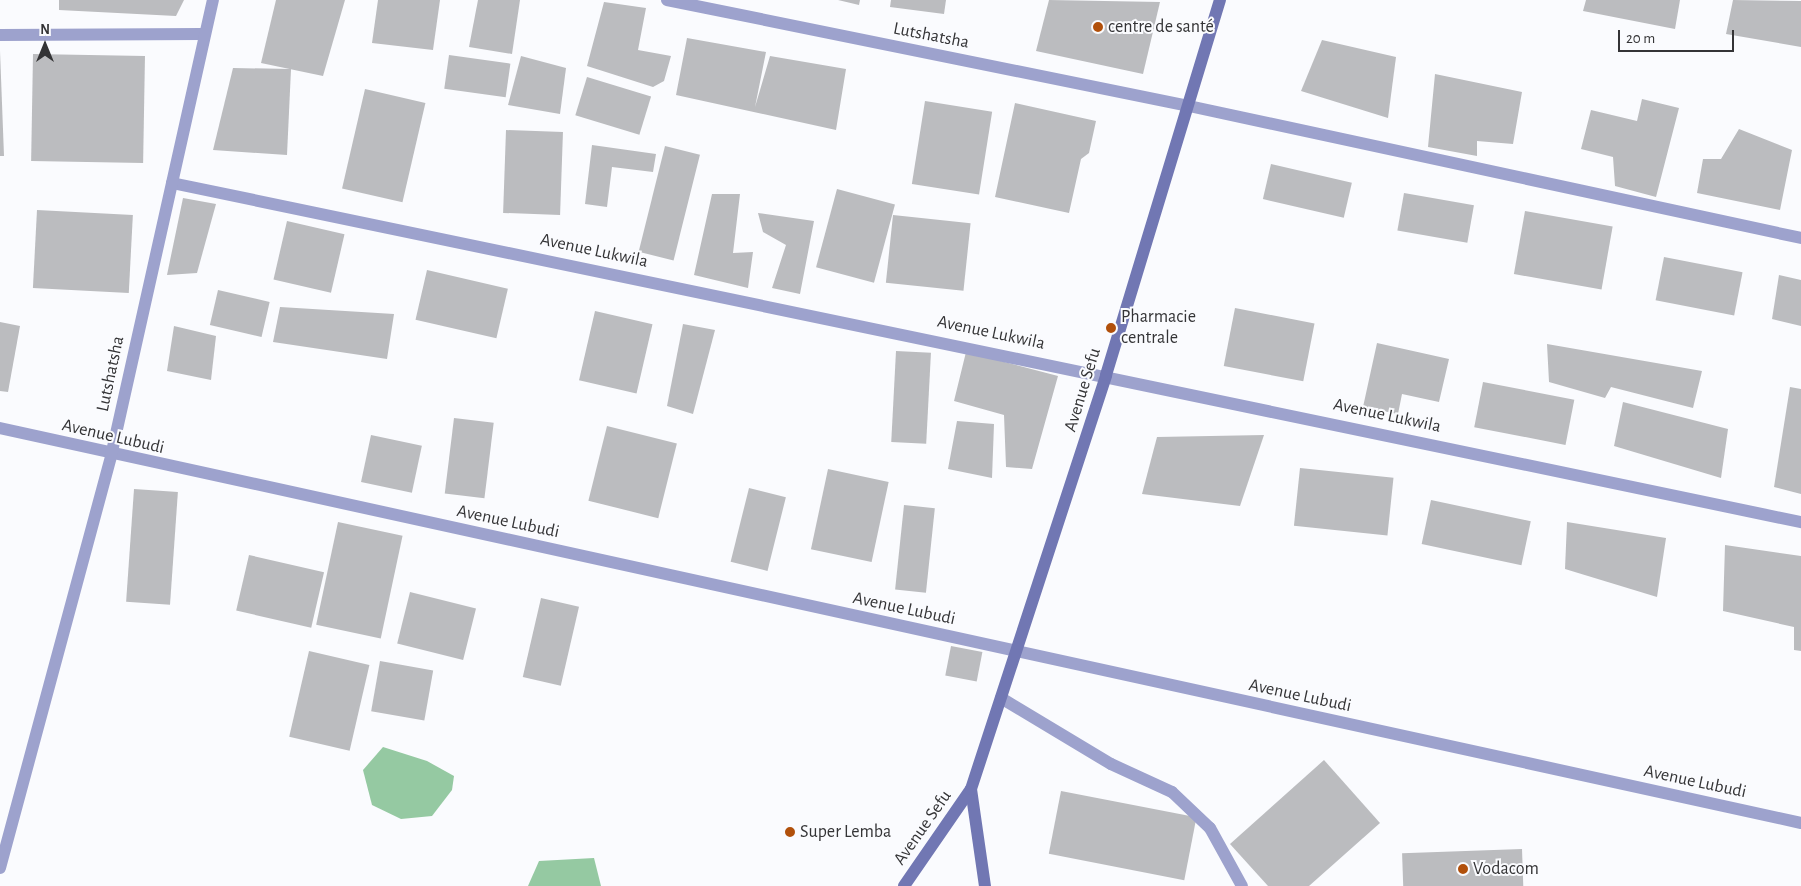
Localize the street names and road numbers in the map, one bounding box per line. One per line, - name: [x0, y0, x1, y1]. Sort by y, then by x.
- street label: Lutshatsha: [891, 18, 971, 54]
- street label: Avenue Lukwila: [538, 229, 650, 273]
- street label: Avenue Lukwila: [935, 311, 1047, 355]
- street label: Lutshatsha: [92, 334, 130, 414]
- street label: Avenue Sefu: [1060, 345, 1106, 435]
- street label: Avenue Lukwila: [1331, 394, 1443, 438]
- street label: Avenue Lubudi: [60, 415, 166, 459]
- street label: Avenue Lubudi: [455, 501, 561, 543]
- street label: Avenue Lubudi: [851, 588, 957, 630]
- street label: Avenue Lubudi: [1247, 675, 1353, 717]
- street label: Avenue Lubudi: [1642, 761, 1748, 803]
- street label: Avenue Sefu: [889, 786, 957, 870]

